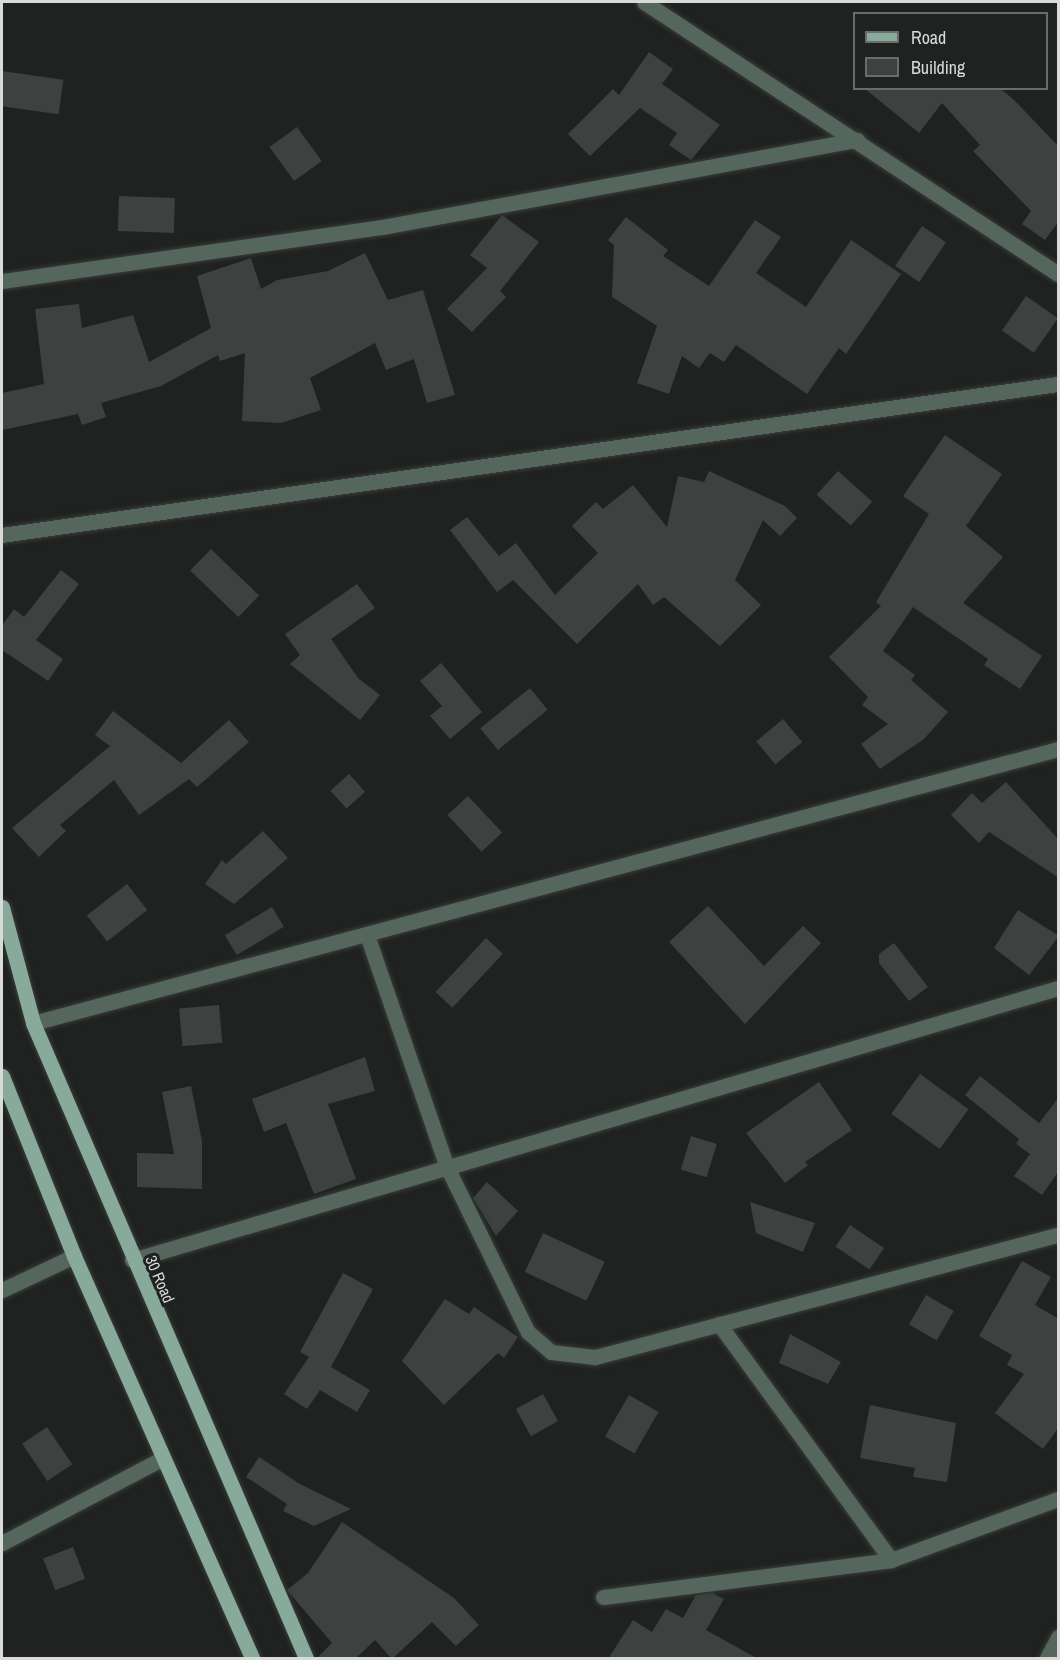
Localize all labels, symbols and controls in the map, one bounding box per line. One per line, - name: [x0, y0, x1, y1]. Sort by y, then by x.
- legend: [853, 12, 1048, 90]
- text: Road: [911, 25, 946, 50]
- text: Building: [911, 55, 965, 80]
- street label: 30 Road: [141, 1252, 179, 1306]

